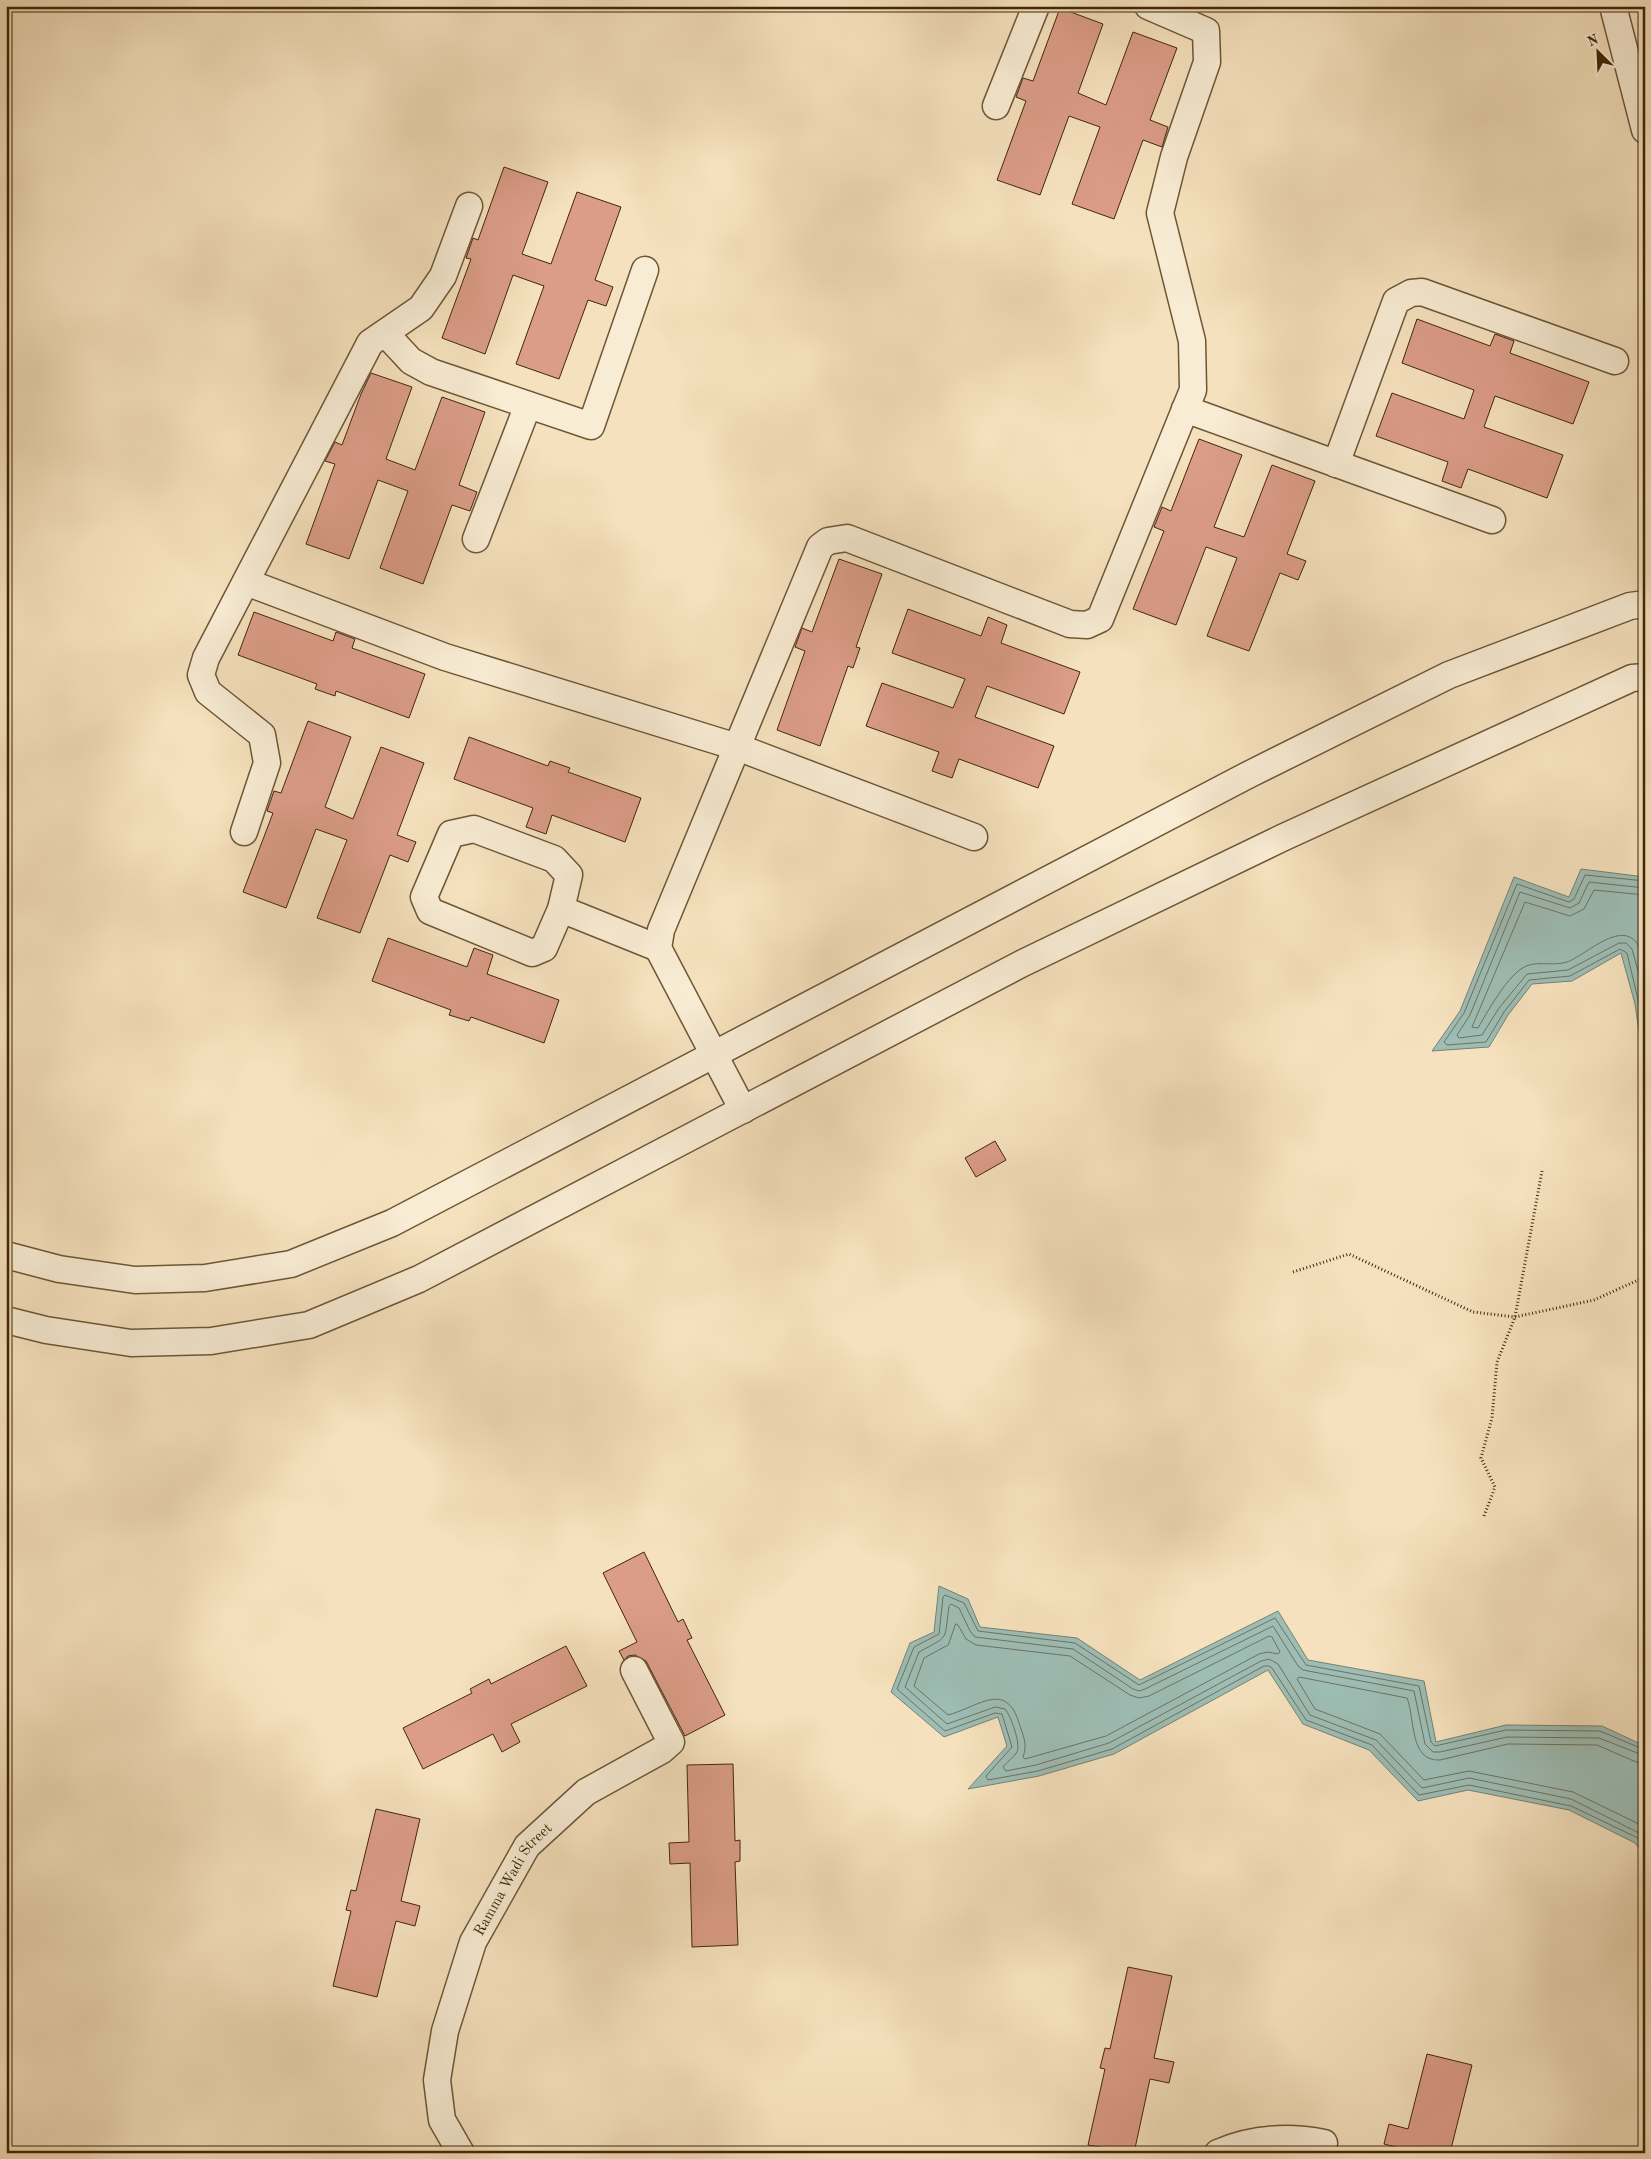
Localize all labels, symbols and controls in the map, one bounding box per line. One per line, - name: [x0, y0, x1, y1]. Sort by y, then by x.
- north arrow: [1574, 28, 1624, 78]
- text: N: [1585, 32, 1601, 50]
- street label: Ramma Wadi Street: [472, 1821, 556, 1939]

